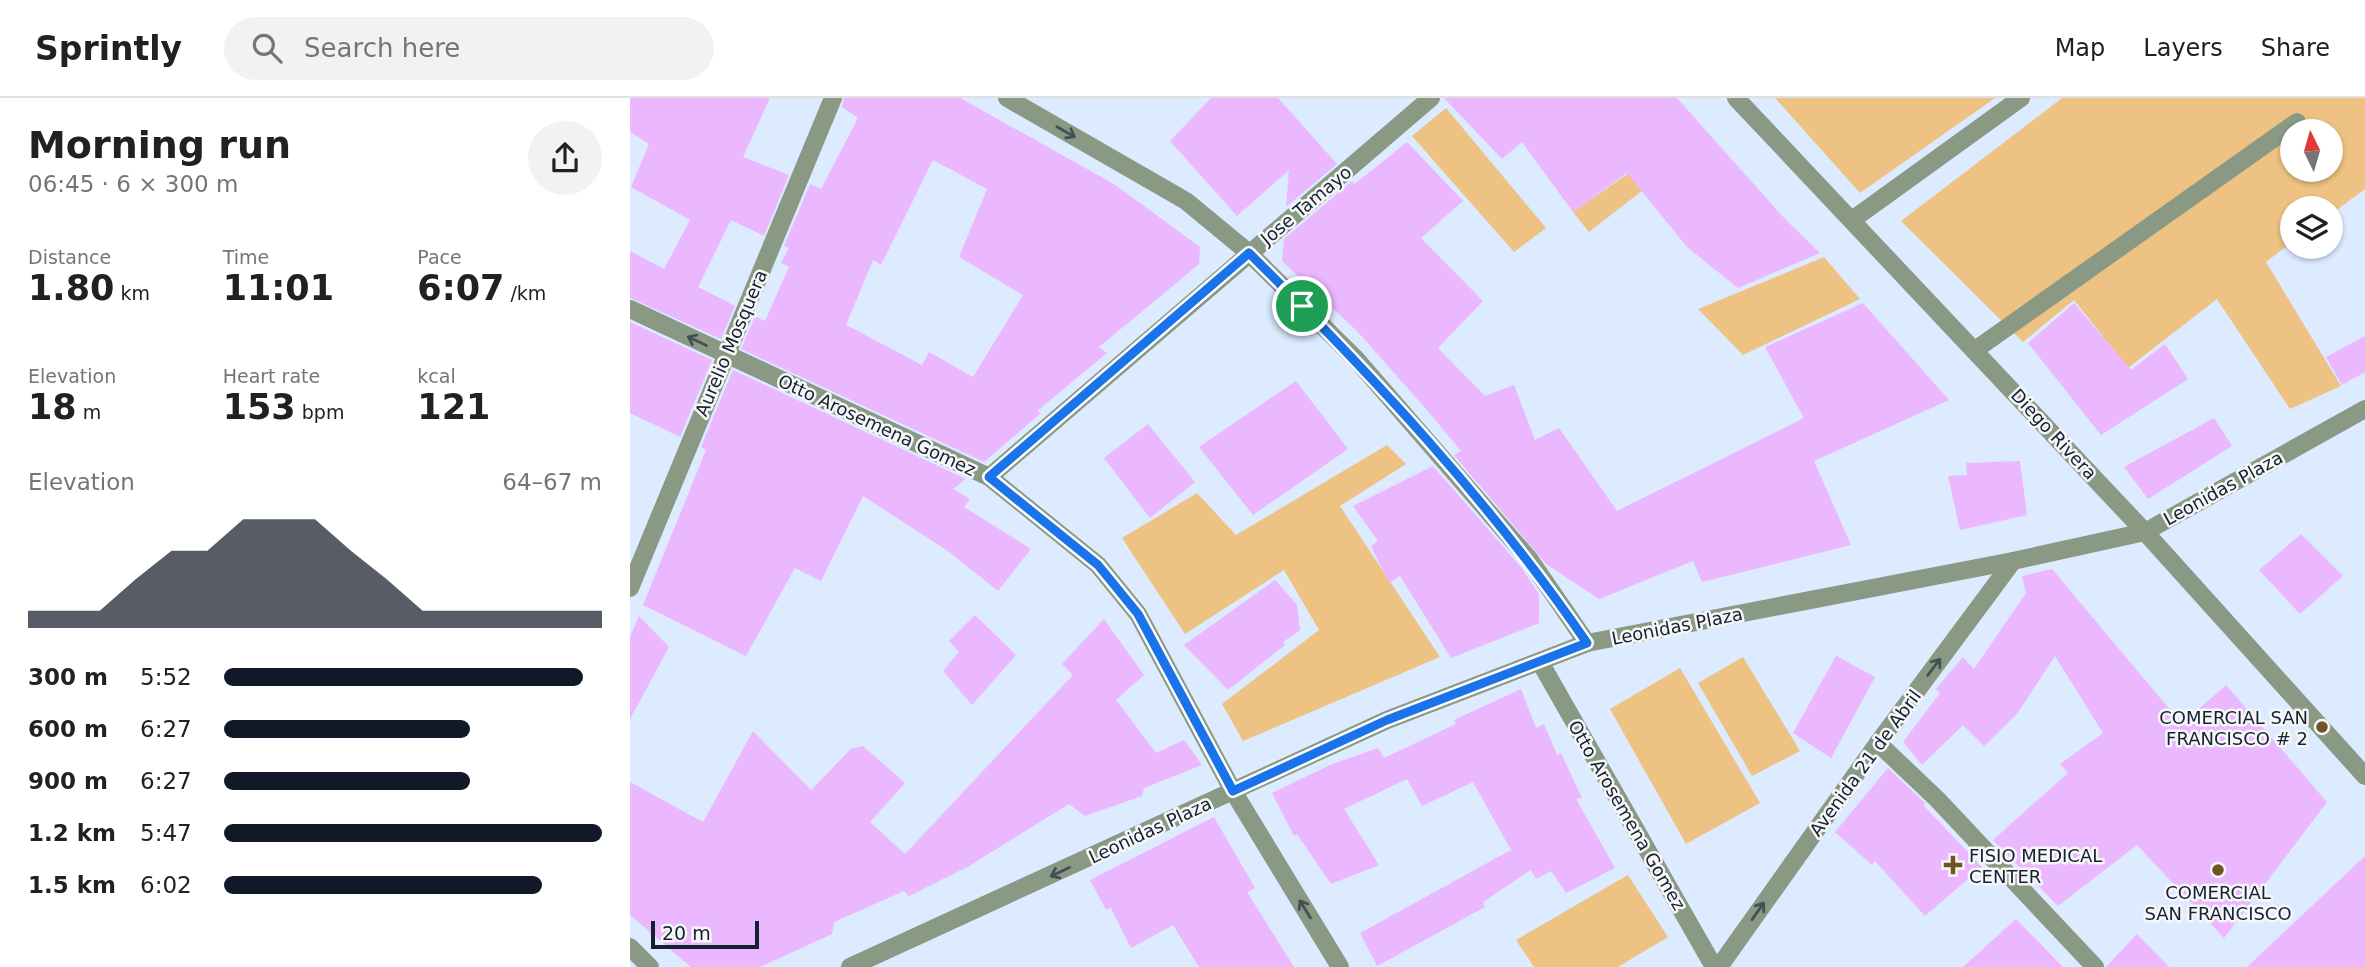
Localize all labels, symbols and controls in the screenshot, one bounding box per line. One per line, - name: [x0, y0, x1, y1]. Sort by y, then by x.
- search box: [224, 17, 714, 80]
- text: Sprintly: [35, 29, 182, 68]
- icon: search: [248, 29, 286, 67]
- text: Search here: [304, 33, 460, 63]
- text: Map: [2055, 34, 2105, 62]
- text: Layers: [2143, 34, 2223, 62]
- text: Share: [2261, 34, 2330, 62]
- north arrow: [2280, 119, 2343, 182]
- map controls: [2280, 119, 2343, 259]
- button: share: [528, 121, 602, 195]
- text: Morning run: [28, 123, 291, 167]
- one-way arrow: [1055, 125, 1075, 139]
- street label: Jose Tamayo: [1256, 161, 1356, 250]
- text: 06:45 · 6 × 300 m: [28, 171, 238, 197]
- button: layers: [2280, 196, 2343, 259]
- text: Distance: [28, 246, 111, 268]
- text: Time: [223, 246, 269, 268]
- text: Pace: [417, 246, 462, 268]
- street label: Aurelio Mosquera: [691, 267, 771, 419]
- text: 1.80: [28, 268, 114, 308]
- text: 11:01: [223, 268, 334, 308]
- text: 6:07: [417, 268, 504, 308]
- pin: [1272, 276, 1332, 336]
- text: km: [114, 282, 150, 304]
- text: /km: [504, 282, 546, 304]
- icon: arrive: [1283, 287, 1321, 325]
- one-way arrow: [687, 334, 708, 347]
- text: Elevation: [28, 365, 116, 387]
- text: Heart rate: [223, 365, 320, 387]
- text: kcal: [417, 365, 456, 387]
- street label: Otto Arosemena Gomez: [775, 370, 979, 480]
- street label: Diego Rivera: [2007, 385, 2101, 483]
- text: 18: [28, 387, 77, 427]
- text: 153: [223, 387, 296, 427]
- text: 121: [417, 387, 490, 427]
- text: m: [77, 401, 101, 423]
- text: bpm: [296, 401, 344, 423]
- street label: Leonidas Plaza: [2160, 447, 2286, 529]
- text: Elevation: [28, 469, 135, 495]
- text: 64–67 m: [502, 469, 602, 495]
- street label: Leonidas Plaza: [1610, 603, 1744, 649]
- one-way arrow: [1927, 658, 1942, 677]
- text: 300 m: [28, 664, 108, 690]
- text: 5:52: [140, 664, 192, 690]
- street label: Avenida 21 de Abril: [1805, 686, 1925, 840]
- place label: COMERCIAL SAN FRANCISCO # 2: [2159, 707, 2308, 749]
- text: 600 m: [28, 716, 108, 742]
- text: 6:27: [140, 716, 192, 742]
- street label: Otto Arosemena Gomez: [1564, 716, 1690, 914]
- marker: COMERCIAL SAN FRANCISCO # 2: [2314, 719, 2330, 735]
- text: 900 m: [28, 768, 108, 794]
- text: 6:27: [140, 768, 192, 794]
- street label: Leonidas Plaza: [1085, 792, 1215, 868]
- text: 1.2 km: [28, 820, 116, 846]
- text: 5:47: [140, 820, 192, 846]
- place label: FISIO MEDICAL CENTER: [1969, 845, 2102, 887]
- marker: FISIO MEDICAL CENTER: [1943, 855, 1963, 875]
- marker: COMERCIAL SAN FRANCISCO: [2210, 862, 2226, 878]
- one-way arrow: [1050, 866, 1071, 879]
- text: 1.5 km: [28, 872, 116, 898]
- text: 6:02: [140, 872, 192, 898]
- place label: COMERCIAL SAN FRANCISCO: [2144, 882, 2292, 924]
- one-way arrow: [1297, 899, 1311, 919]
- one-way arrow: [1751, 902, 1765, 921]
- scale bar: [651, 918, 760, 950]
- text: 20 m: [662, 922, 711, 944]

